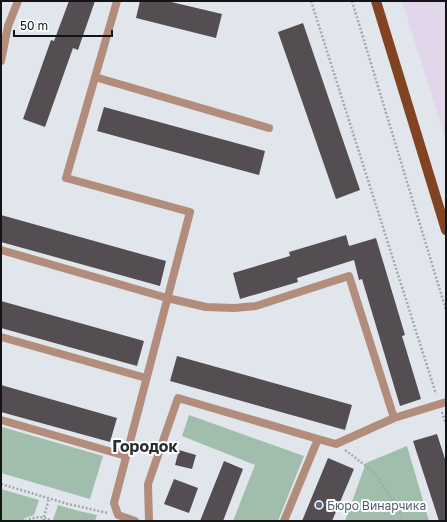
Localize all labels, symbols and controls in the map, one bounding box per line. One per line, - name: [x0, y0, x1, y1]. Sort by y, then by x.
- scale bar: [14, 12, 112, 38]
- text: 50 m: [20, 18, 48, 33]
- district label: Городок: [112, 436, 178, 456]
- place label: Бюро Винарчика: [327, 498, 426, 513]
- marker: Бюро Винарчика: [314, 500, 324, 510]

